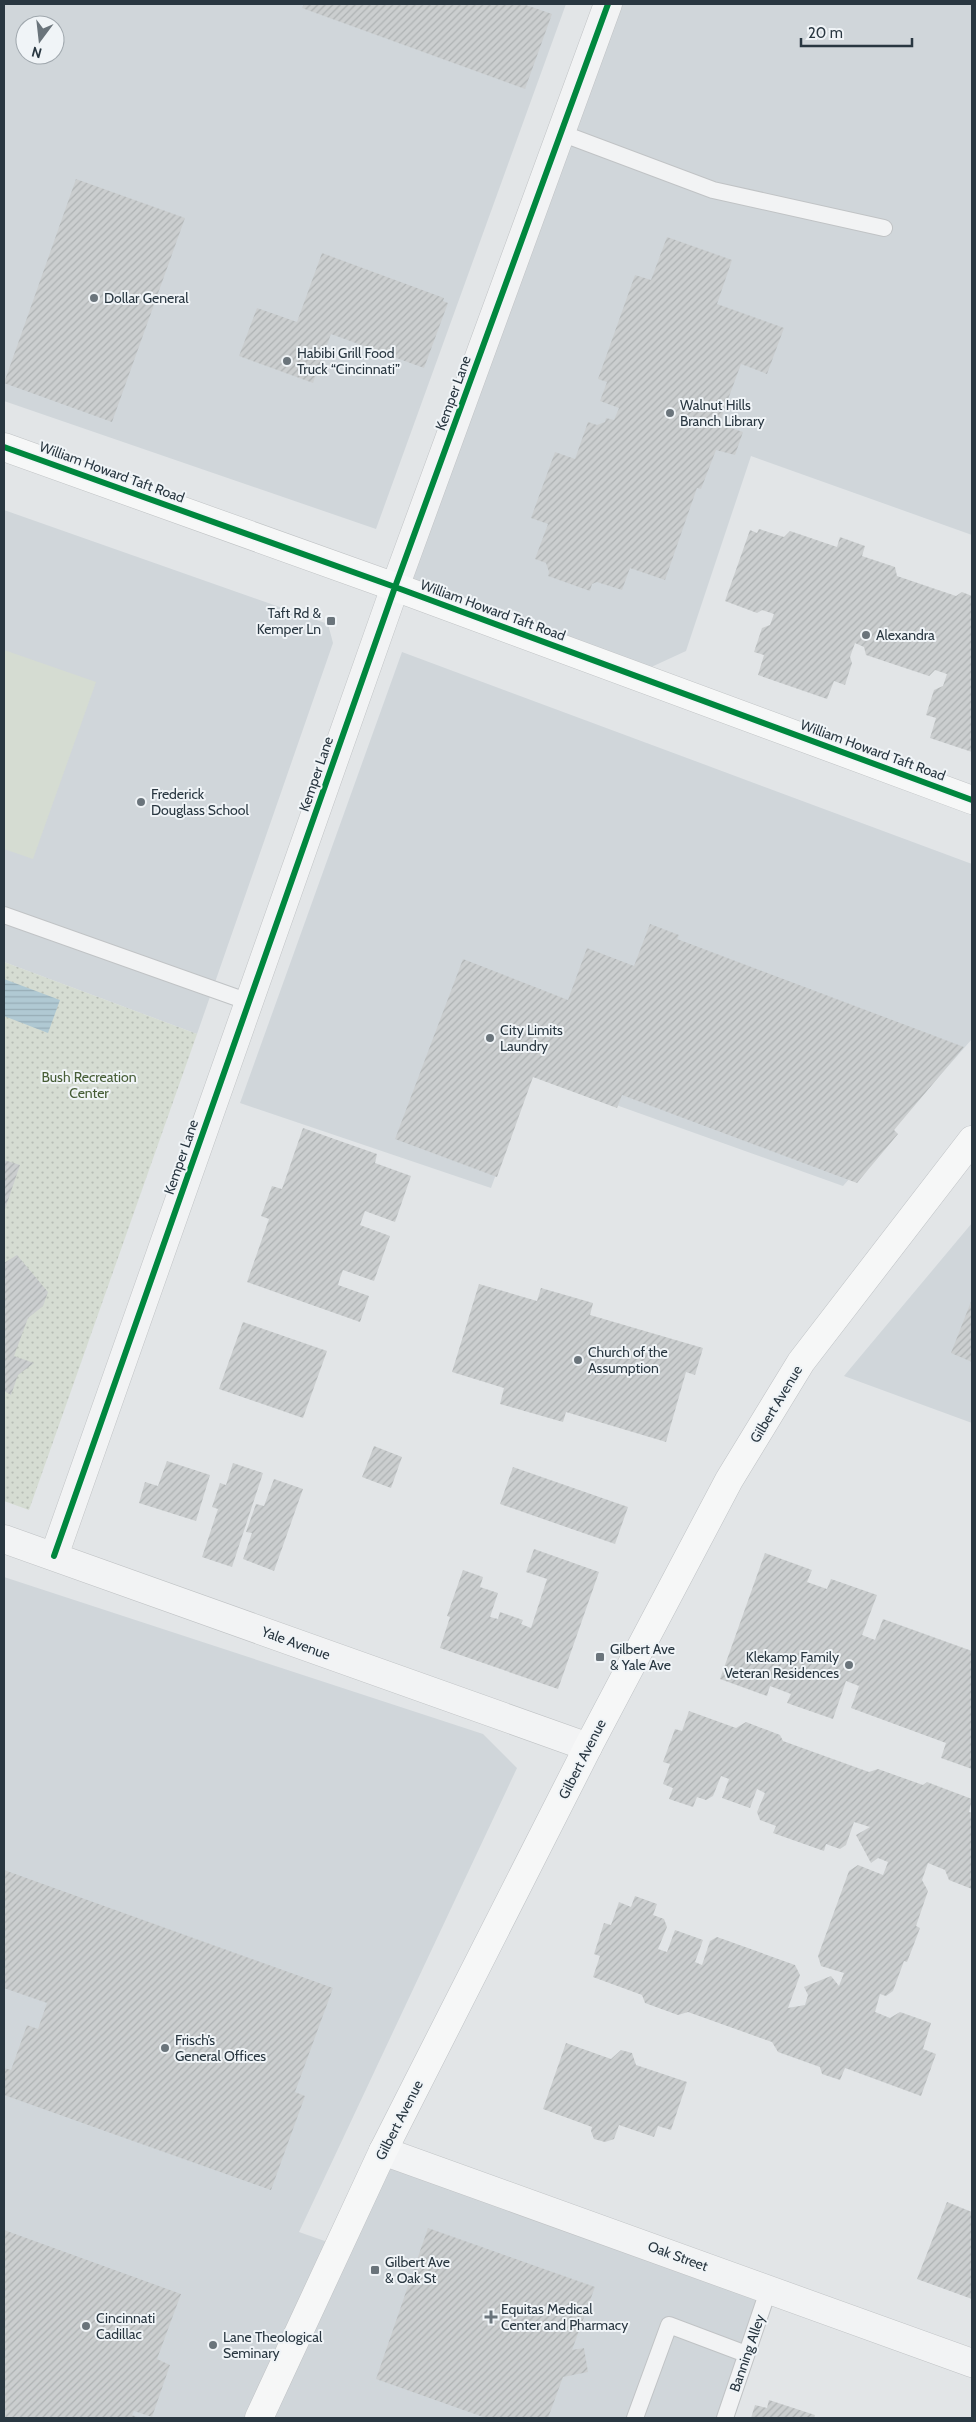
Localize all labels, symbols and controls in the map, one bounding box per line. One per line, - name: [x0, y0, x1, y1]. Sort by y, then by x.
- north arrow: [15, 15, 65, 65]
- scale bar: [801, 15, 912, 47]
- text: 20 m: [808, 24, 843, 42]
- text: N: [30, 43, 44, 63]
- place label: Dollar General: [104, 289, 189, 307]
- marker: Dollar General: [88, 292, 100, 304]
- place label: Habibi Grill Food Truck “Cincinnati”: [297, 344, 400, 378]
- street label: Kemper Lane: [431, 353, 475, 433]
- marker: Habibi Grill Food Truck “Cincinnati”: [281, 355, 293, 367]
- place label: Walnut Hills Branch Library: [680, 396, 765, 430]
- marker: Walnut Hills Branch Library: [664, 407, 676, 419]
- street label: William Howard Taft Road: [37, 437, 187, 507]
- street label: William Howard Taft Road: [418, 575, 568, 645]
- place label: Taft Rd & Kemper Ln: [257, 604, 321, 638]
- marker: Taft Rd & Kemper Ln: [325, 615, 337, 627]
- place label: Alexandra: [876, 626, 935, 644]
- marker: Alexandra: [860, 629, 872, 641]
- street label: William Howard Taft Road: [798, 715, 948, 785]
- street label: Kemper Lane: [295, 734, 337, 814]
- place label: Frederick Douglass School: [151, 785, 249, 819]
- marker: Frederick Douglass School: [135, 796, 147, 808]
- place label: City Limits Laundry: [500, 1021, 563, 1055]
- marker: City Limits Laundry: [484, 1032, 496, 1044]
- park label: Bush Recreation Center: [41, 1068, 137, 1102]
- street label: Kemper Lane: [160, 1117, 202, 1197]
- place label: Church of the Assumption: [588, 1343, 668, 1377]
- marker: Church of the Assumption: [572, 1354, 584, 1366]
- street label: Gilbert Avenue: [746, 1362, 806, 1446]
- street label: Yale Avenue: [258, 1622, 333, 1664]
- place label: Gilbert Ave & Yale Ave: [610, 1640, 675, 1674]
- place label: Klekamp Family Veteran Residences: [724, 1648, 839, 1682]
- marker: Gilbert Ave & Yale Ave: [594, 1651, 606, 1663]
- marker: Klekamp Family Veteran Residences: [843, 1659, 855, 1671]
- street label: Gilbert Avenue: [554, 1716, 610, 1802]
- place label: Frisch’s General Offices: [175, 2031, 266, 2065]
- marker: Frisch’s General Offices: [159, 2042, 171, 2054]
- street label: Gilbert Avenue: [371, 2077, 427, 2163]
- street label: Oak Street: [645, 2237, 711, 2275]
- place label: Gilbert Ave & Oak St: [385, 2253, 450, 2287]
- marker: Gilbert Ave & Oak St: [369, 2264, 381, 2276]
- place label: Equitas Medical Center and Pharmacy: [501, 2300, 628, 2334]
- place label: Cincinnati Cadillac: [96, 2309, 155, 2343]
- marker: Equitas Medical Center and Pharmacy: [485, 2311, 497, 2323]
- street label: Banning Alley: [725, 2312, 769, 2394]
- marker: Cincinnati Cadillac: [80, 2320, 92, 2332]
- place label: Lane Theological Seminary: [223, 2328, 323, 2362]
- marker: Lane Theological Seminary: [207, 2339, 219, 2351]

